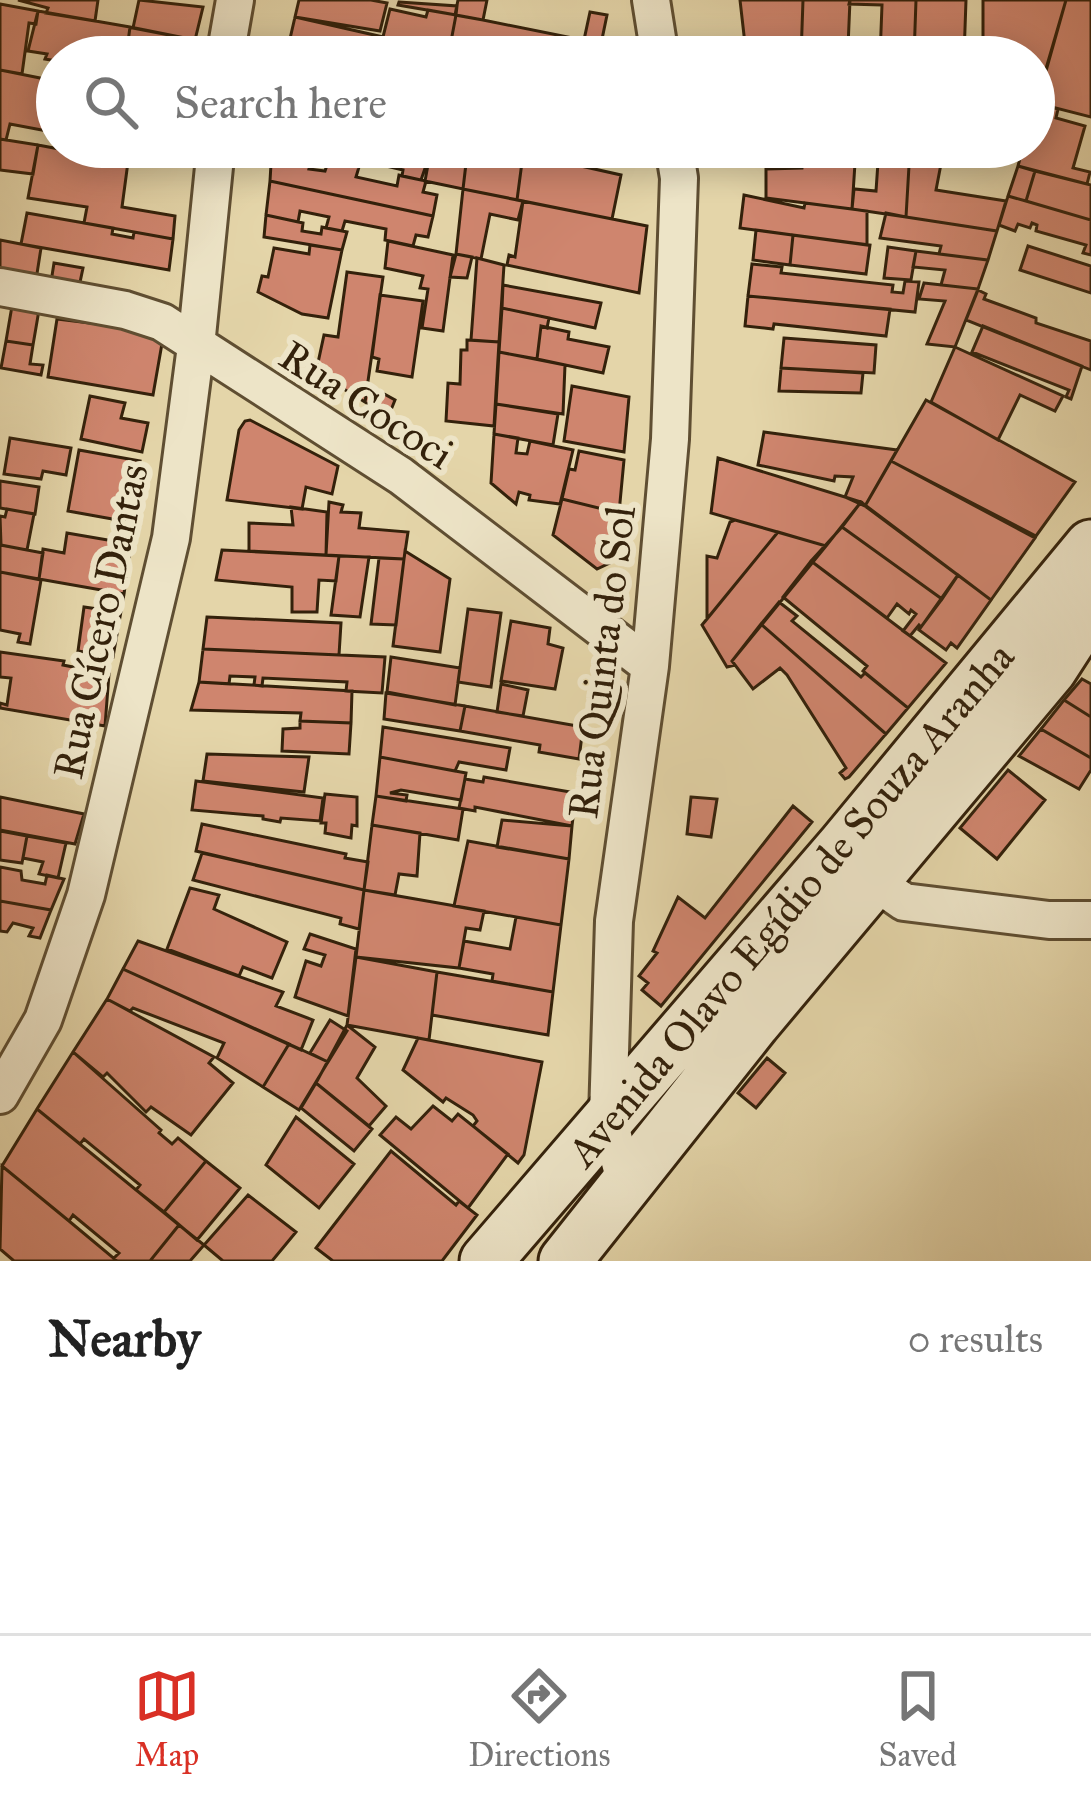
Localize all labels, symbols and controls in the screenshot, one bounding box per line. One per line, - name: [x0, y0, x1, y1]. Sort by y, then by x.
- search box: [36, 36, 1055, 168]
- icon: search: [78, 69, 144, 135]
- text: Search here: [174, 75, 387, 130]
- street label: Rua Cococi: [270, 329, 463, 480]
- street label: Rua Cícero Dantas: [42, 459, 160, 784]
- street label: Rua Quinta do Sol: [557, 502, 647, 821]
- street label: Avenida Olavo Egídio de Souza Aranha: [555, 632, 1026, 1179]
- text: Nearby: [48, 1308, 200, 1370]
- text: 0 results: [908, 1315, 1043, 1363]
- tab: Map: [134, 1663, 200, 1775]
- tab: Directions: [468, 1663, 610, 1775]
- tab: Saved: [879, 1663, 957, 1775]

